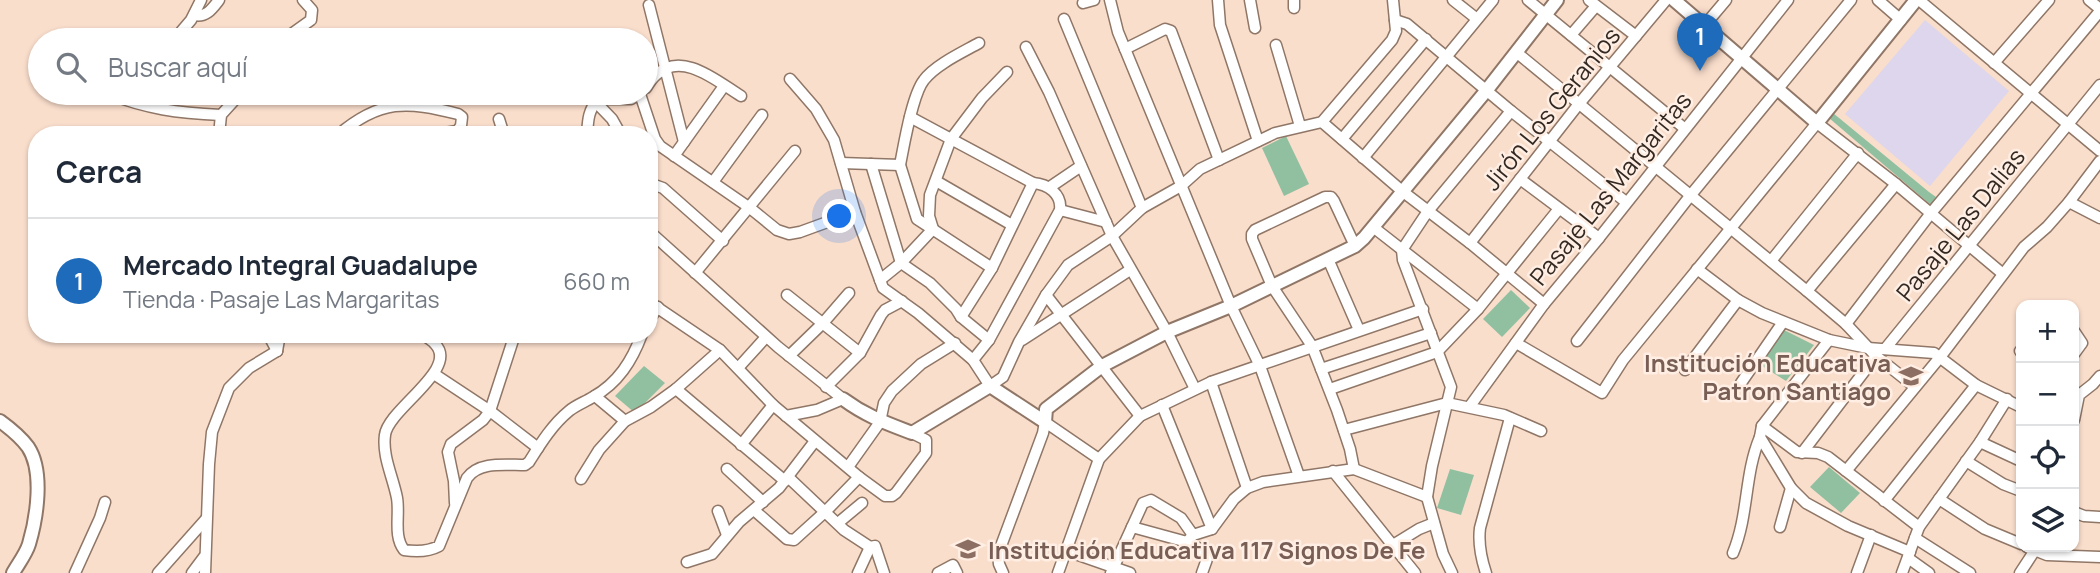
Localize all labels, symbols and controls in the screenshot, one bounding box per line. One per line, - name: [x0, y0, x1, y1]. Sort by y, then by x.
- pin: 1: [1677, 13, 1723, 71]
- street label: Jirón Los Geranios: [1475, 19, 1627, 197]
- search box: [28, 28, 658, 105]
- icon: search: [52, 48, 90, 86]
- text: Buscar aquí: [108, 49, 248, 85]
- street label: Pasaje Las Margaritas: [1522, 84, 1698, 292]
- street label: Pasaje Las Dalias: [1888, 141, 2032, 307]
- text: Cerca: [56, 151, 142, 192]
- your location: [822, 199, 856, 233]
- text: Mercado Integral Guadalupe: [123, 247, 478, 283]
- text: 1: [74, 265, 84, 297]
- text: 660 m: [563, 265, 630, 297]
- text: Tienda · Pasaje Las Margaritas: [123, 283, 440, 315]
- map controls: [2016, 300, 2079, 552]
- button: +: [2016, 300, 2079, 363]
- place label: Institución Educativa Patron Santiago: [1644, 346, 1891, 407]
- school or university icon: Institución Educativa Patron Santiago: [1897, 362, 1925, 390]
- button: −: [2016, 363, 2079, 426]
- button: locate: [2016, 426, 2079, 489]
- button: layers: [2016, 489, 2079, 552]
- place label: Institución Educativa 117 Signos De Fe: [988, 533, 1425, 566]
- school or university icon: Institución Educativa 117 Signos De Fe: [954, 535, 982, 563]

